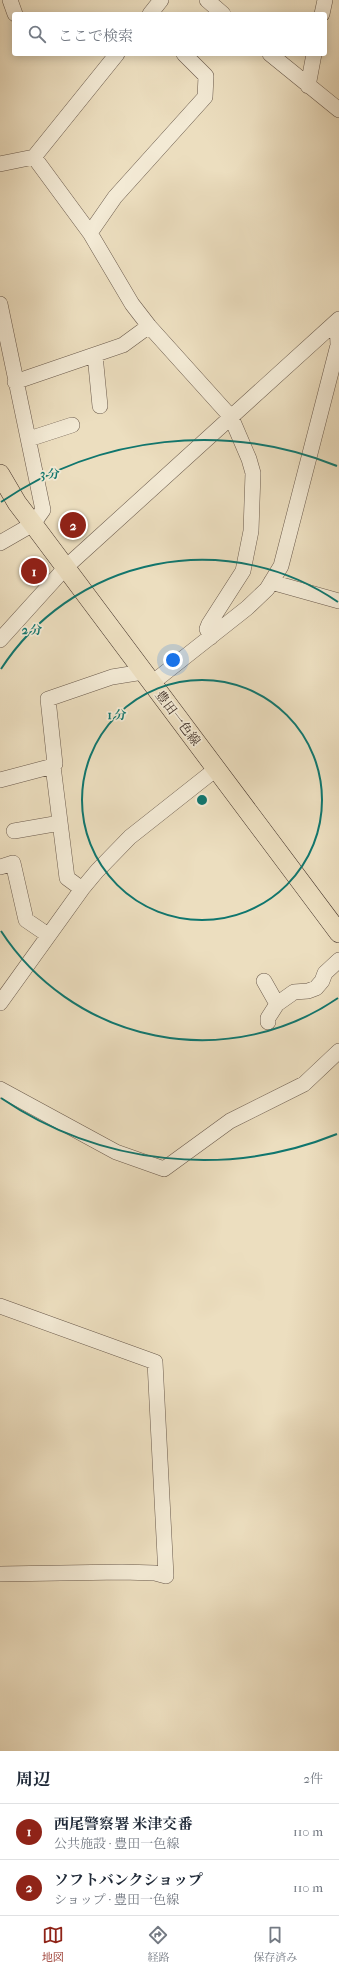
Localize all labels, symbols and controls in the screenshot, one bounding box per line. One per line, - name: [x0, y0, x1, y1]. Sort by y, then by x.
- search box: [12, 12, 327, 56]
- icon: search: [26, 23, 48, 45]
- text: ここで検索: [58, 27, 133, 45]
- text: 3 分: [40, 467, 60, 482]
- pin: 2: [60, 510, 86, 540]
- pin: 1: [21, 556, 47, 586]
- text: 2 分: [22, 623, 42, 637]
- your location: [163, 650, 183, 670]
- street label: 豊田一色線: [152, 688, 204, 748]
- text: 1 分: [108, 708, 126, 722]
- centre of rings: [195, 793, 209, 807]
- text: 周辺: [16, 1769, 50, 1789]
- text: 2件: [303, 1771, 323, 1786]
- text: 西尾警察署 米津交番: [54, 1815, 192, 1833]
- text: 1: [27, 1824, 31, 1839]
- text: 110 m: [293, 1824, 323, 1839]
- text: 公共施設 · 豊田一色線: [54, 1836, 179, 1851]
- text: ソフトバンクショップ: [54, 1871, 203, 1889]
- text: 2: [26, 1880, 32, 1895]
- text: 110 m: [293, 1880, 323, 1895]
- text: ショップ · 豊田一色線: [54, 1892, 179, 1907]
- tab: 地図: [42, 1924, 64, 1964]
- tab: 経路: [147, 1924, 169, 1964]
- tab: 保存済み: [253, 1924, 297, 1964]

